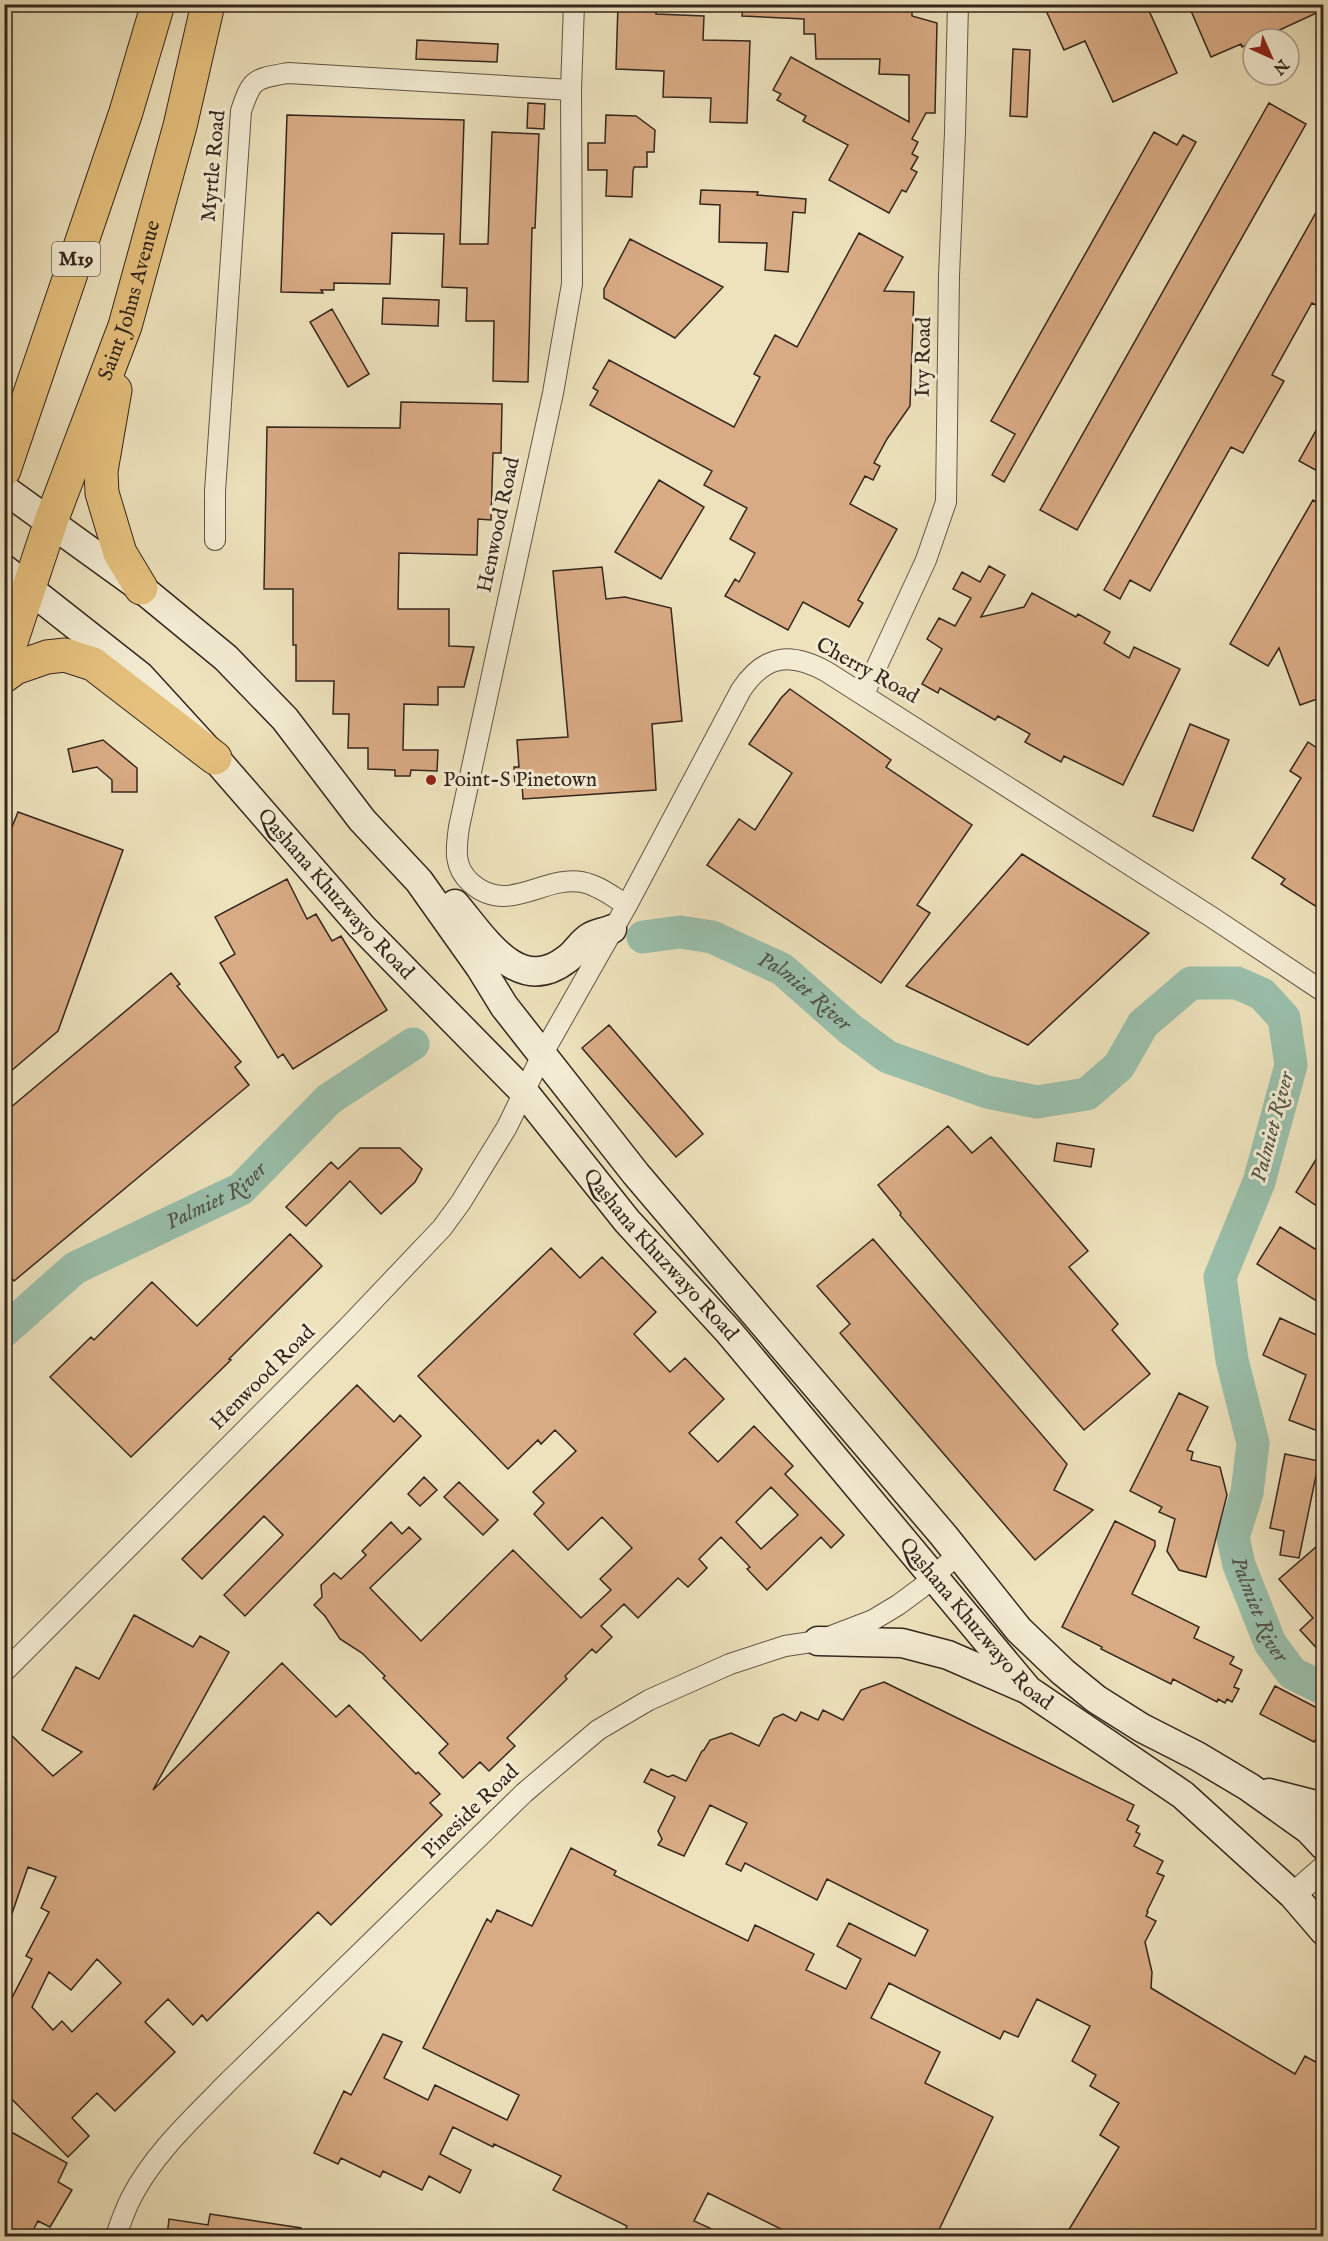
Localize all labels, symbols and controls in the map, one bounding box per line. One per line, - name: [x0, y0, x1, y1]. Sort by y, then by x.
- north arrow: [1241, 27, 1301, 87]
- text: N: [1268, 54, 1293, 78]
- street label: Myrtle Road: [196, 108, 232, 223]
- street label: Saint Johns Avenue: [92, 217, 167, 384]
- road number: M19: [52, 242, 100, 276]
- street label: Ivy Road: [910, 316, 938, 397]
- street label: Henwood Road: [471, 454, 527, 595]
- street label: Cherry Road: [811, 632, 924, 711]
- place label: Point-S Pinetown: [443, 767, 597, 794]
- marker: Point-S Pinetown: [424, 773, 438, 787]
- street label: Qashana Khuzwayo Road: [251, 803, 420, 986]
- water label: Palmiet River: [753, 946, 858, 1039]
- water label: Palmiet River: [1245, 1067, 1302, 1185]
- water label: Palmiet River: [162, 1155, 274, 1237]
- street label: Qashana Khuzwayo Road: [577, 1163, 745, 1347]
- street label: Henwood Road: [205, 1319, 322, 1436]
- street label: Qashana Khuzwayo Road: [893, 1532, 1059, 1717]
- water label: Palmiet River: [1224, 1554, 1295, 1670]
- street label: Pineside Road: [417, 1759, 526, 1865]

